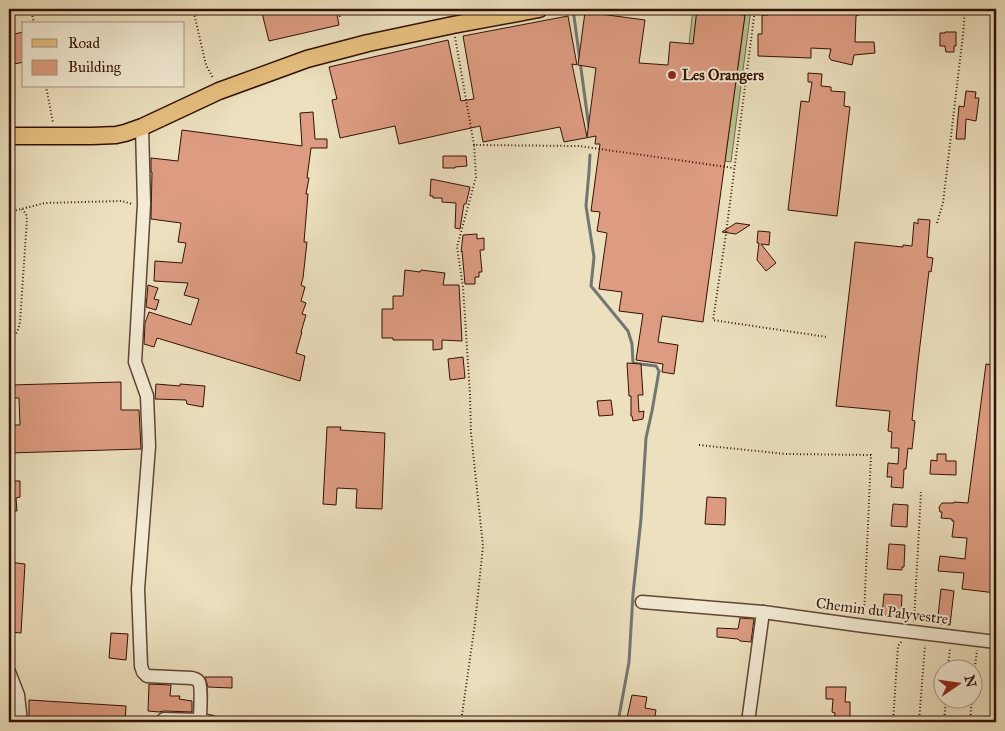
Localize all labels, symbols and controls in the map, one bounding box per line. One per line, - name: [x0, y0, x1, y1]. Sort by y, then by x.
- legend: [22, 22, 185, 88]
- text: Road: [68, 34, 100, 52]
- text: Building: [68, 58, 122, 76]
- place label: Les Orangers: [682, 66, 764, 85]
- marker: Les Orangers: [666, 69, 678, 81]
- street label: Chemin du Palyvestre: [815, 594, 949, 628]
- north arrow: [932, 658, 982, 708]
- text: N: [961, 673, 980, 689]

